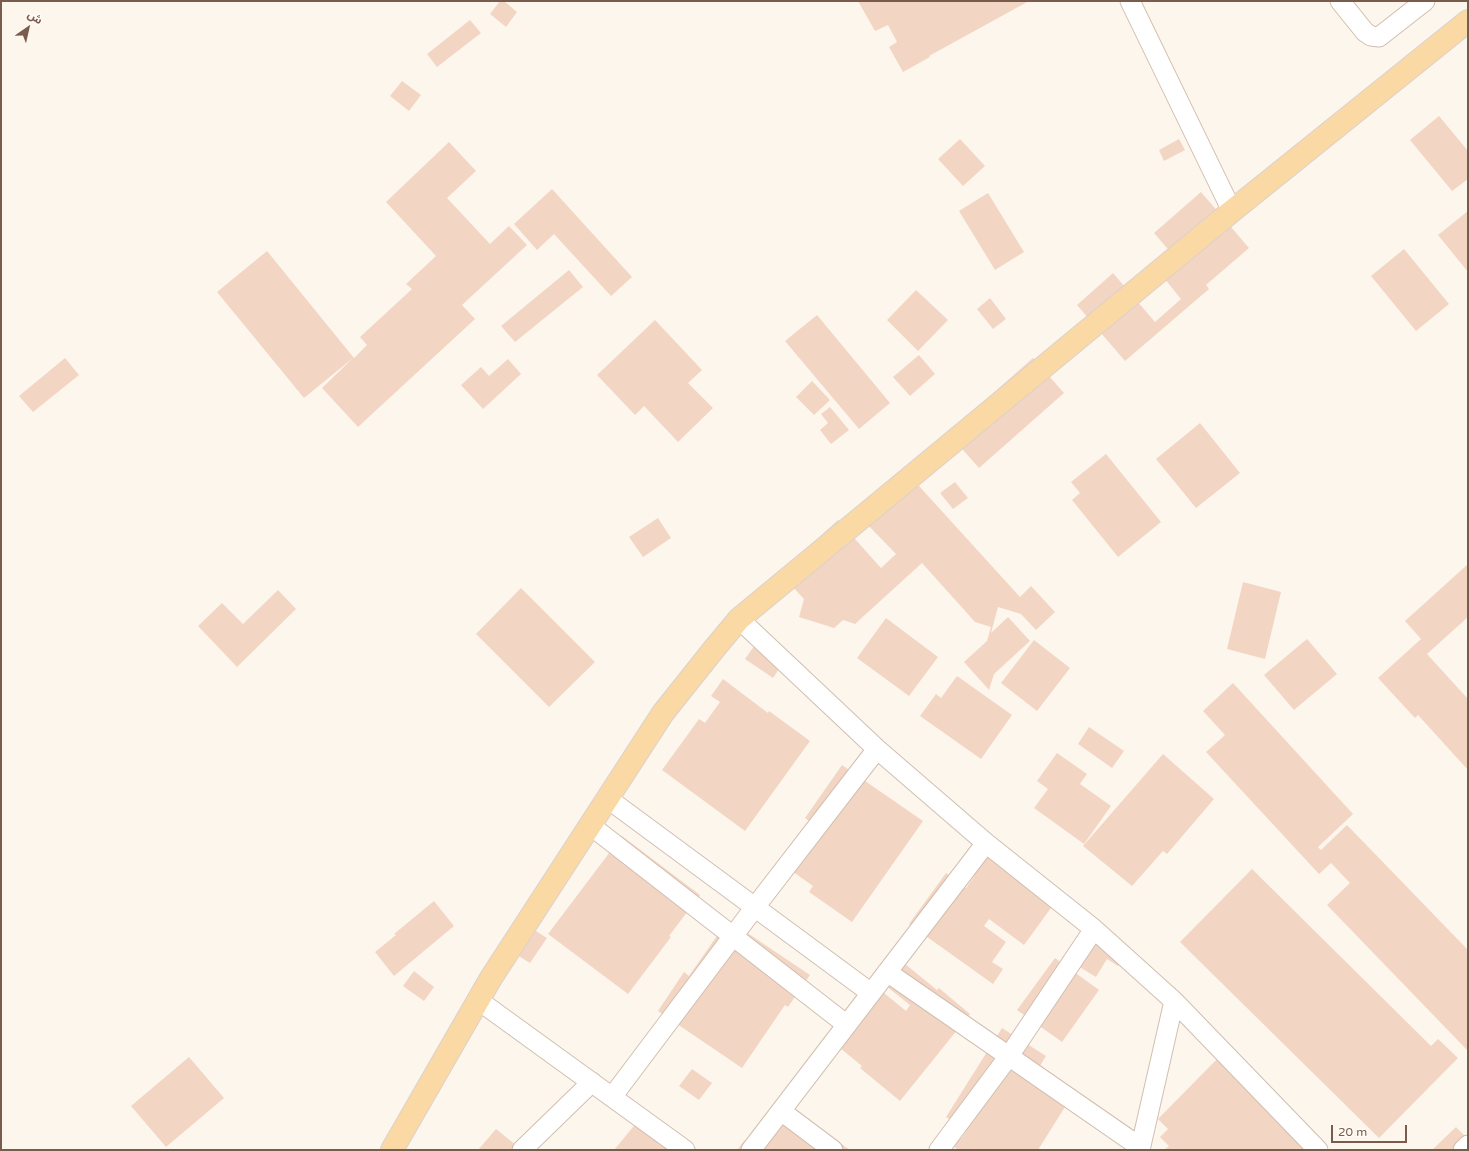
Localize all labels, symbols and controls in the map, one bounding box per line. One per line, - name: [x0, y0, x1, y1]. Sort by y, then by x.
- north arrow: [8, 8, 48, 48]
- text: ش: [25, 8, 45, 27]
- scale bar: [1333, 1117, 1409, 1143]
- text: 20 m: [1338, 1125, 1367, 1139]

